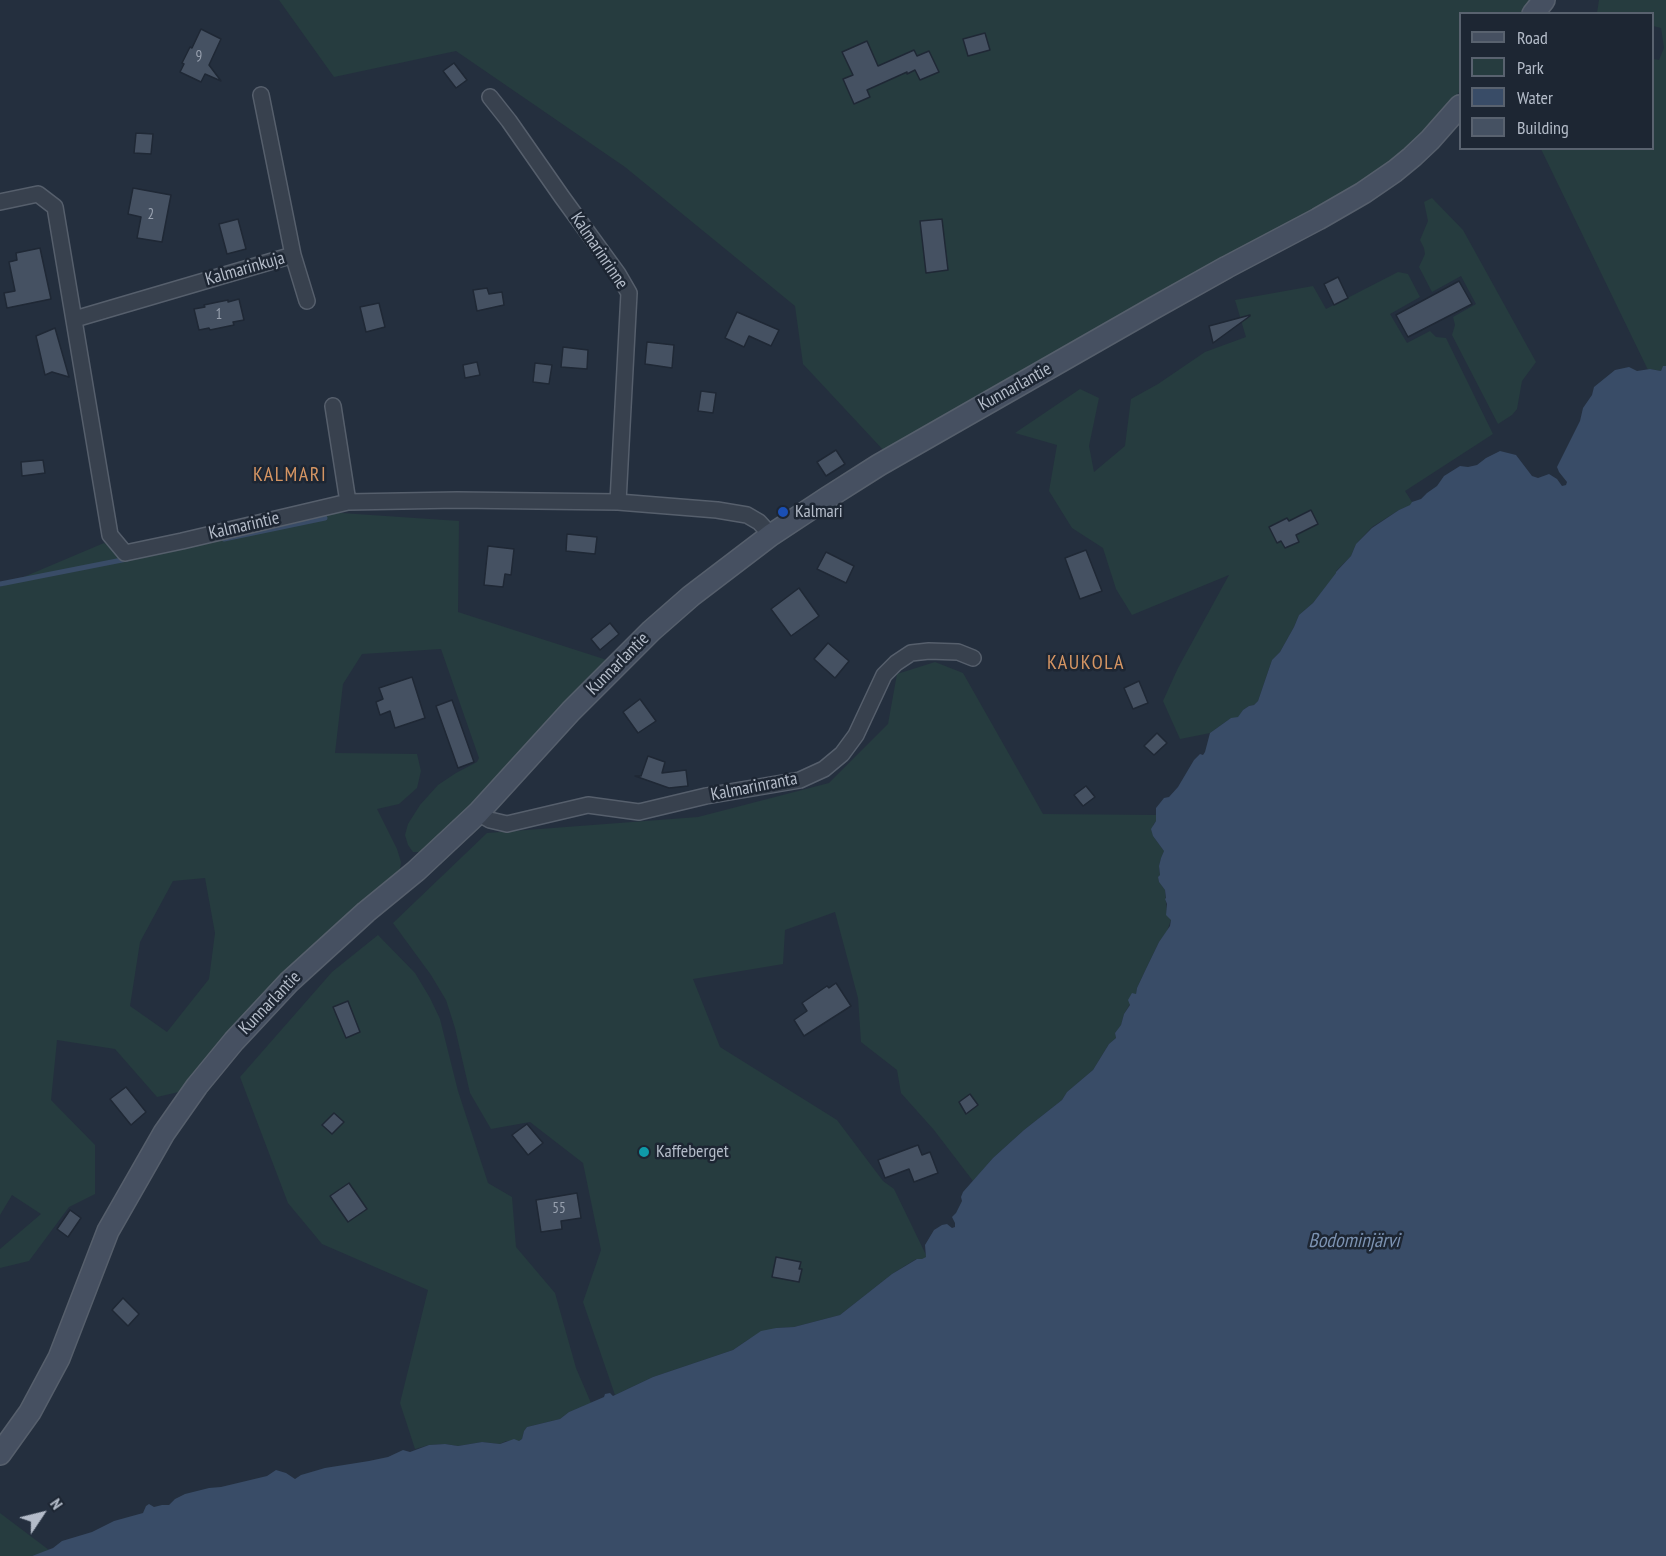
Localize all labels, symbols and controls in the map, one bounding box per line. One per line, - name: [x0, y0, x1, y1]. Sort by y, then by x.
- legend: [1459, 12, 1654, 150]
- text: Road: [1517, 26, 1548, 49]
- house number: 9: [196, 48, 202, 66]
- text: Park: [1517, 56, 1544, 79]
- text: Water: [1517, 86, 1553, 109]
- text: Building: [1517, 116, 1569, 139]
- house number: 2: [148, 206, 154, 224]
- street label: Kalmarinrinne: [566, 209, 632, 293]
- street label: Kalmarinkuja: [203, 247, 287, 291]
- house number: 1: [216, 306, 222, 324]
- street label: Kunnarlantie: [975, 358, 1055, 416]
- district label: KALMARI: [253, 463, 327, 487]
- place label: Kalmari: [795, 501, 843, 523]
- marker: Kalmari: [776, 505, 790, 519]
- street label: Kalmarintie: [207, 507, 281, 545]
- street label: Kunnarlantie: [582, 628, 654, 700]
- district label: KAUKOLA: [1047, 651, 1125, 675]
- street label: Kalmarinranta: [709, 768, 799, 806]
- street label: Kunnarlantie: [235, 967, 305, 1039]
- place label: Kaffeberget: [656, 1141, 729, 1163]
- marker: Kaffeberget: [637, 1145, 651, 1159]
- house number: 55: [552, 1200, 566, 1218]
- water label: Bodominjärvi: [1308, 1229, 1400, 1253]
- north arrow: [12, 1484, 72, 1544]
- text: N: [46, 1494, 67, 1513]

